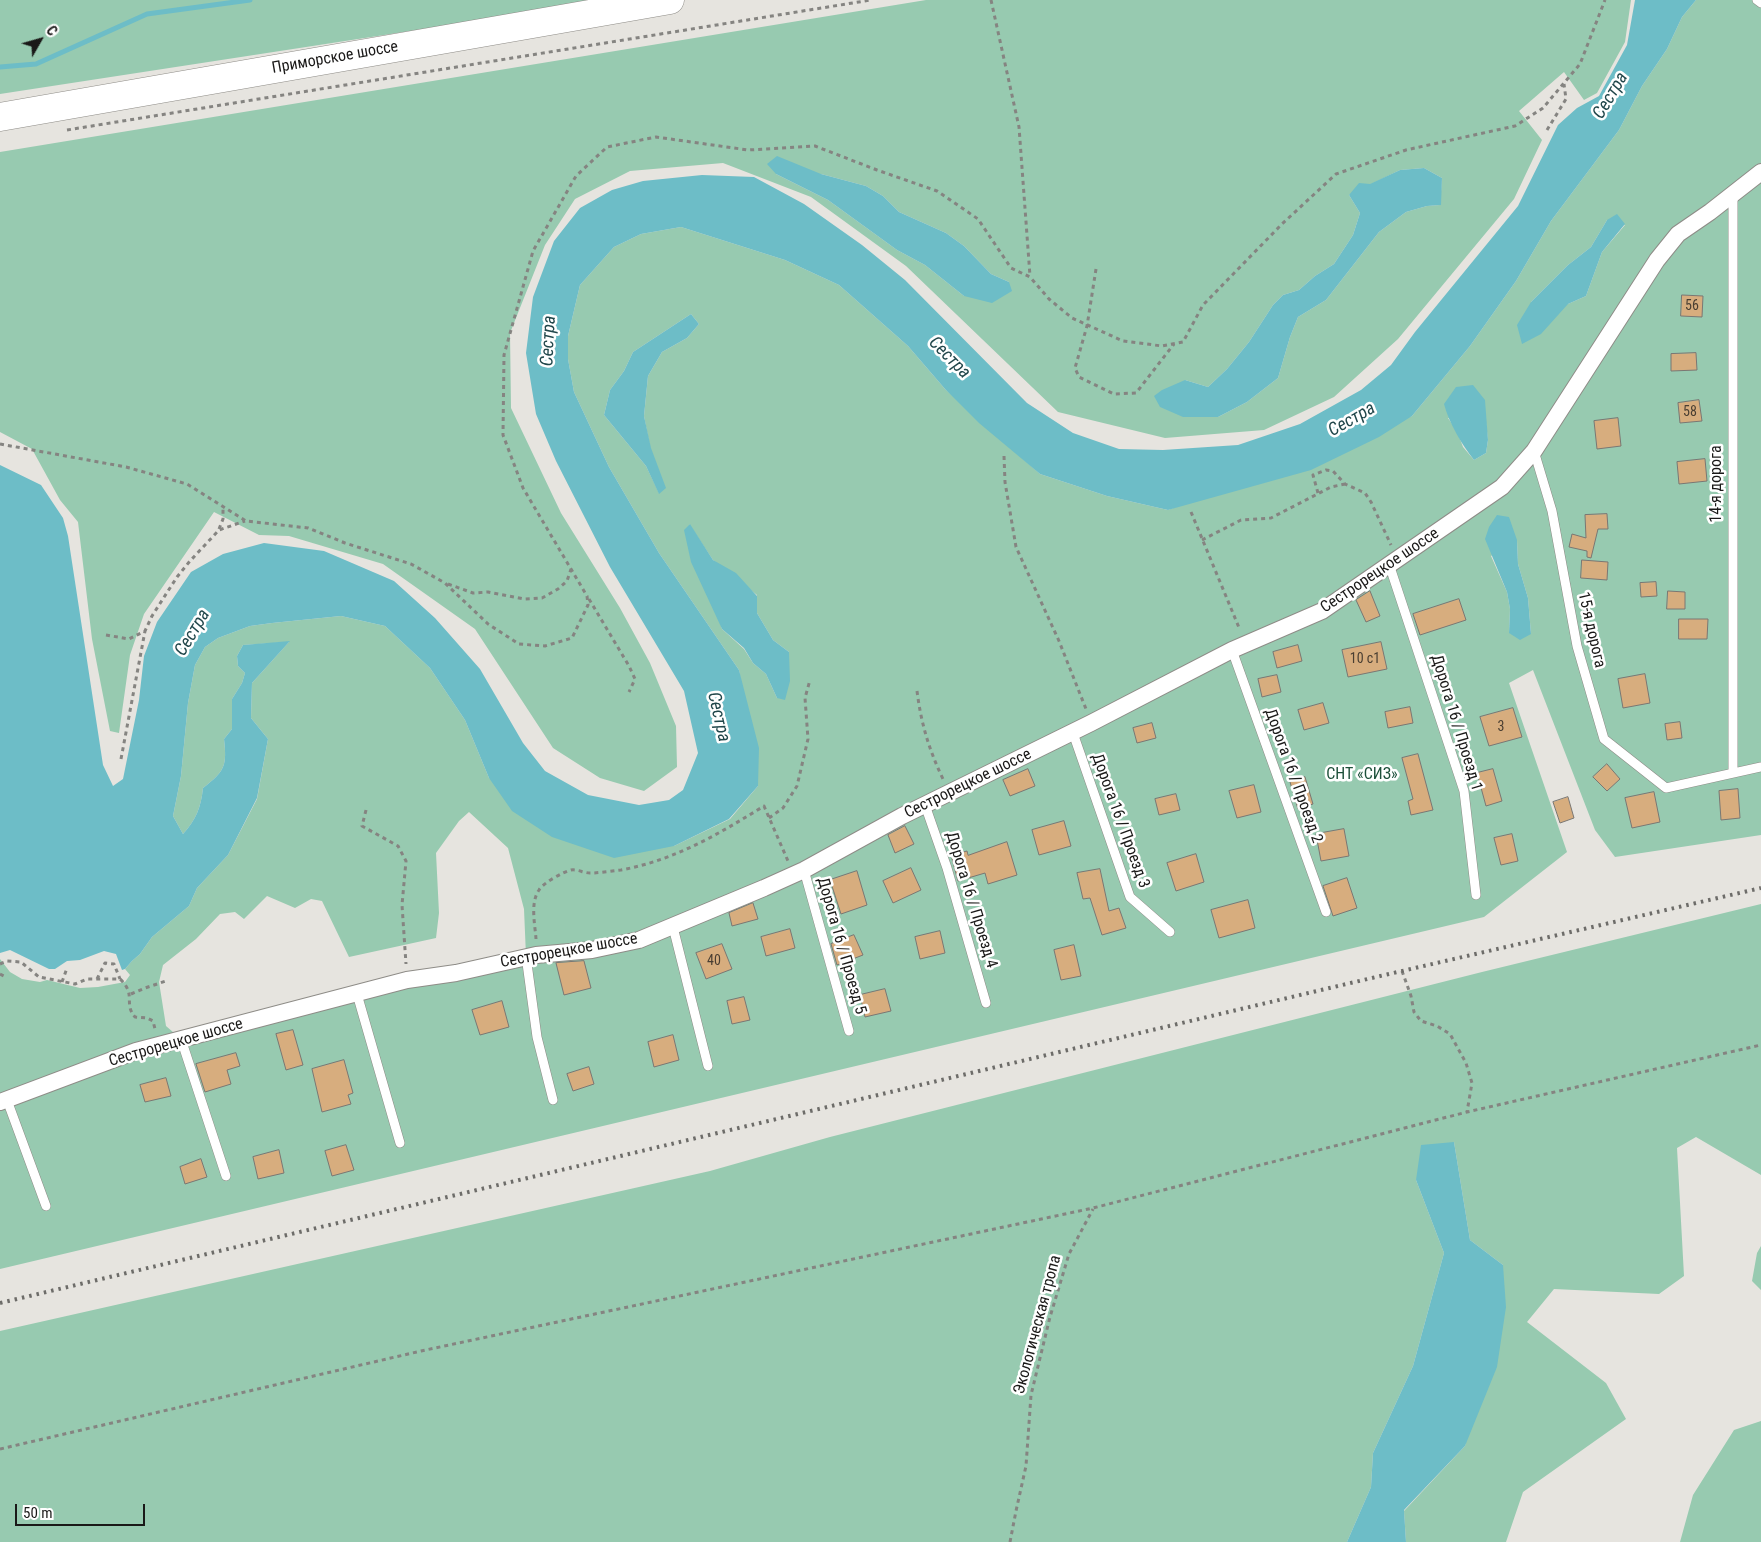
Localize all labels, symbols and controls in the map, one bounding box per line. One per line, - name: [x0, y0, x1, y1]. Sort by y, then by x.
- north arrow: [15, 15, 65, 65]
- text: С: [43, 23, 61, 39]
- street label: Приморское шоссе: [270, 37, 400, 79]
- water label: Сестра: [1589, 69, 1633, 123]
- house number: 56: [1685, 298, 1699, 314]
- water label: Сестра: [537, 315, 561, 367]
- water label: Сестра: [923, 332, 975, 384]
- water label: Сестра: [1325, 398, 1379, 442]
- house number: 58: [1683, 404, 1697, 420]
- street label: 14-я дорога: [1707, 445, 1727, 523]
- street label: Сестрорецкое шоссе: [1317, 524, 1443, 618]
- street label: 15-я дорога: [1573, 590, 1609, 670]
- water label: Сестра: [171, 606, 215, 660]
- house number: 10 с1: [1350, 651, 1380, 667]
- street label: Дорога 16 / Проезд 1: [1426, 653, 1486, 793]
- water label: Сестра: [702, 690, 734, 744]
- street label: Дорога 16 / Проезд 2: [1260, 706, 1326, 846]
- house number: 3: [1498, 719, 1504, 735]
- street label: Сестрорецкое шоссе: [901, 745, 1035, 823]
- street label: Дорога 16 / Проезд 3: [1087, 751, 1153, 891]
- park label: СНТ «СИЗ»: [1326, 765, 1398, 785]
- street label: Дорога 16 / Проезд 4: [941, 830, 1001, 970]
- street label: Дорога 16 / Проезд 5: [812, 875, 870, 1017]
- street label: Сестрорецкое шоссе: [499, 929, 639, 973]
- house number: 40: [707, 953, 721, 969]
- street label: Сестрорецкое шоссе: [107, 1015, 245, 1071]
- street label: Экологическая тропа: [1010, 1253, 1066, 1397]
- scale bar: [18, 1494, 148, 1526]
- text: 50 m: [23, 1504, 53, 1522]

